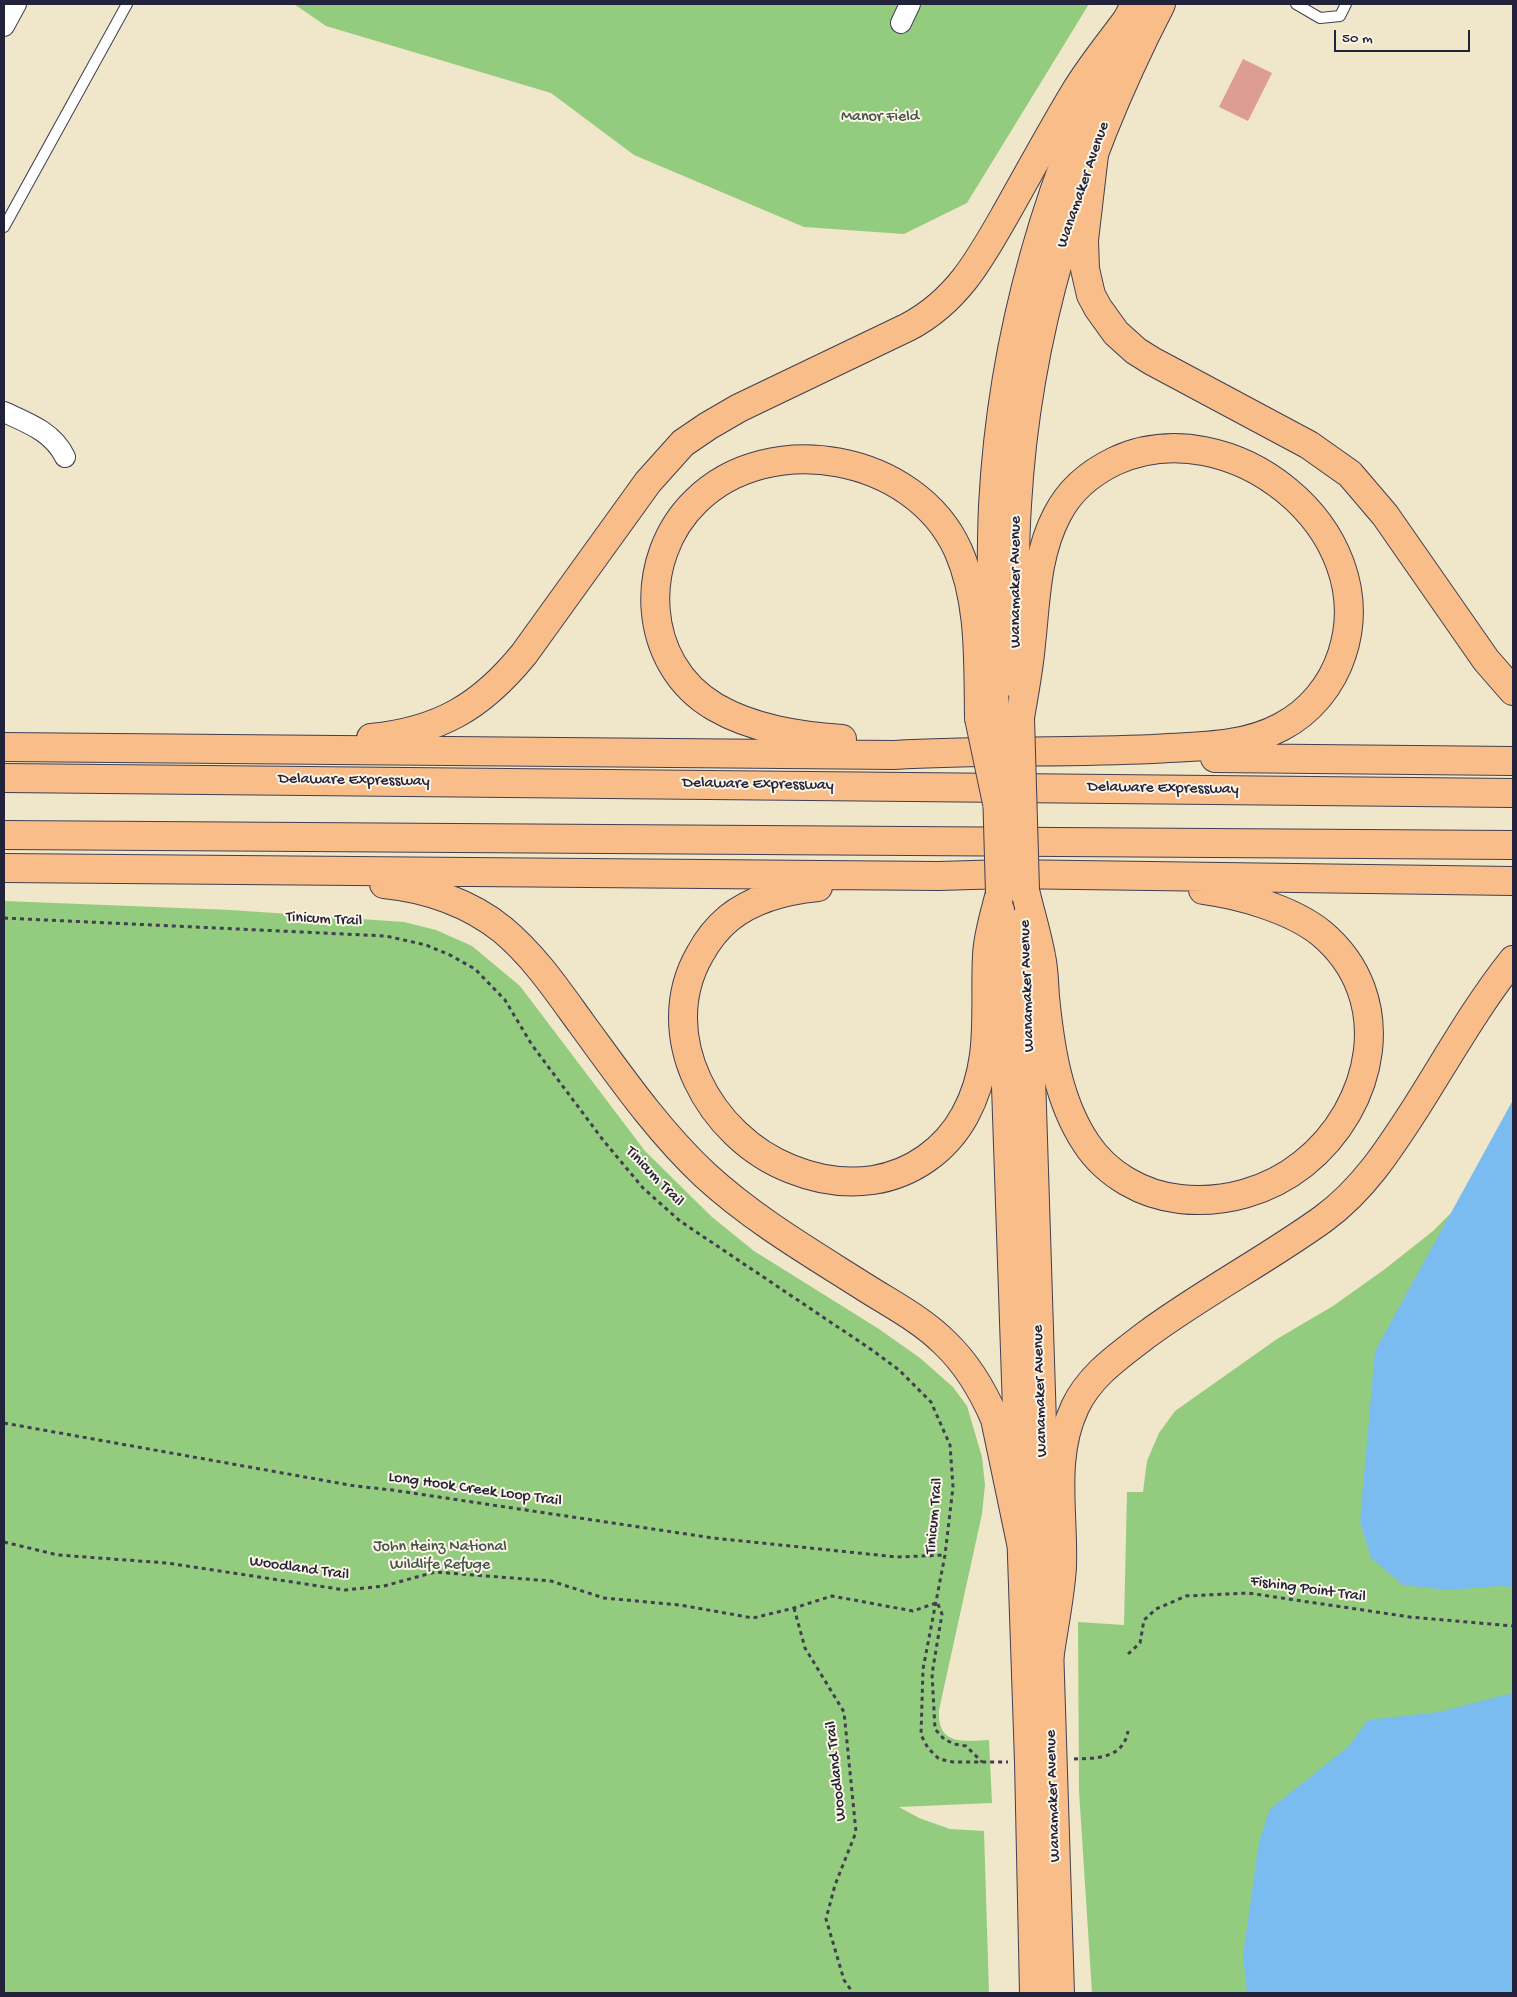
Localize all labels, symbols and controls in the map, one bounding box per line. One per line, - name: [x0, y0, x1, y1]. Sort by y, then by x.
- scale bar: [1337, 20, 1473, 52]
- text: 50 m: [1342, 30, 1373, 48]
- park label: Manor Field: [841, 108, 919, 128]
- street label: Wanamaker Avenue: [1053, 119, 1115, 251]
- street label: Wanamaker Avenue: [1007, 516, 1027, 648]
- street label: Delaware Expressway: [278, 770, 430, 792]
- street label: Delaware Expressway: [682, 774, 834, 796]
- street label: Delaware Expressway: [1087, 778, 1239, 800]
- street label: Tinicum Trail: [285, 908, 363, 932]
- street label: Wanamaker Avenue: [1016, 920, 1040, 1052]
- street label: Tinicum Trail: [621, 1143, 687, 1211]
- street label: Wanamaker Avenue: [1029, 1325, 1053, 1457]
- street label: Long Hook Creek Loop Trail: [387, 1468, 563, 1512]
- street label: Tinicum Trail: [922, 1477, 948, 1555]
- park label: John Heinz National Wildlife Refuge: [373, 1538, 507, 1576]
- street label: Woodland Trail: [248, 1553, 350, 1585]
- street label: Fishing Point Trail: [1249, 1572, 1367, 1608]
- street label: Woodland Trail: [822, 1720, 852, 1822]
- street label: Wanamaker Avenue: [1042, 1730, 1066, 1862]

